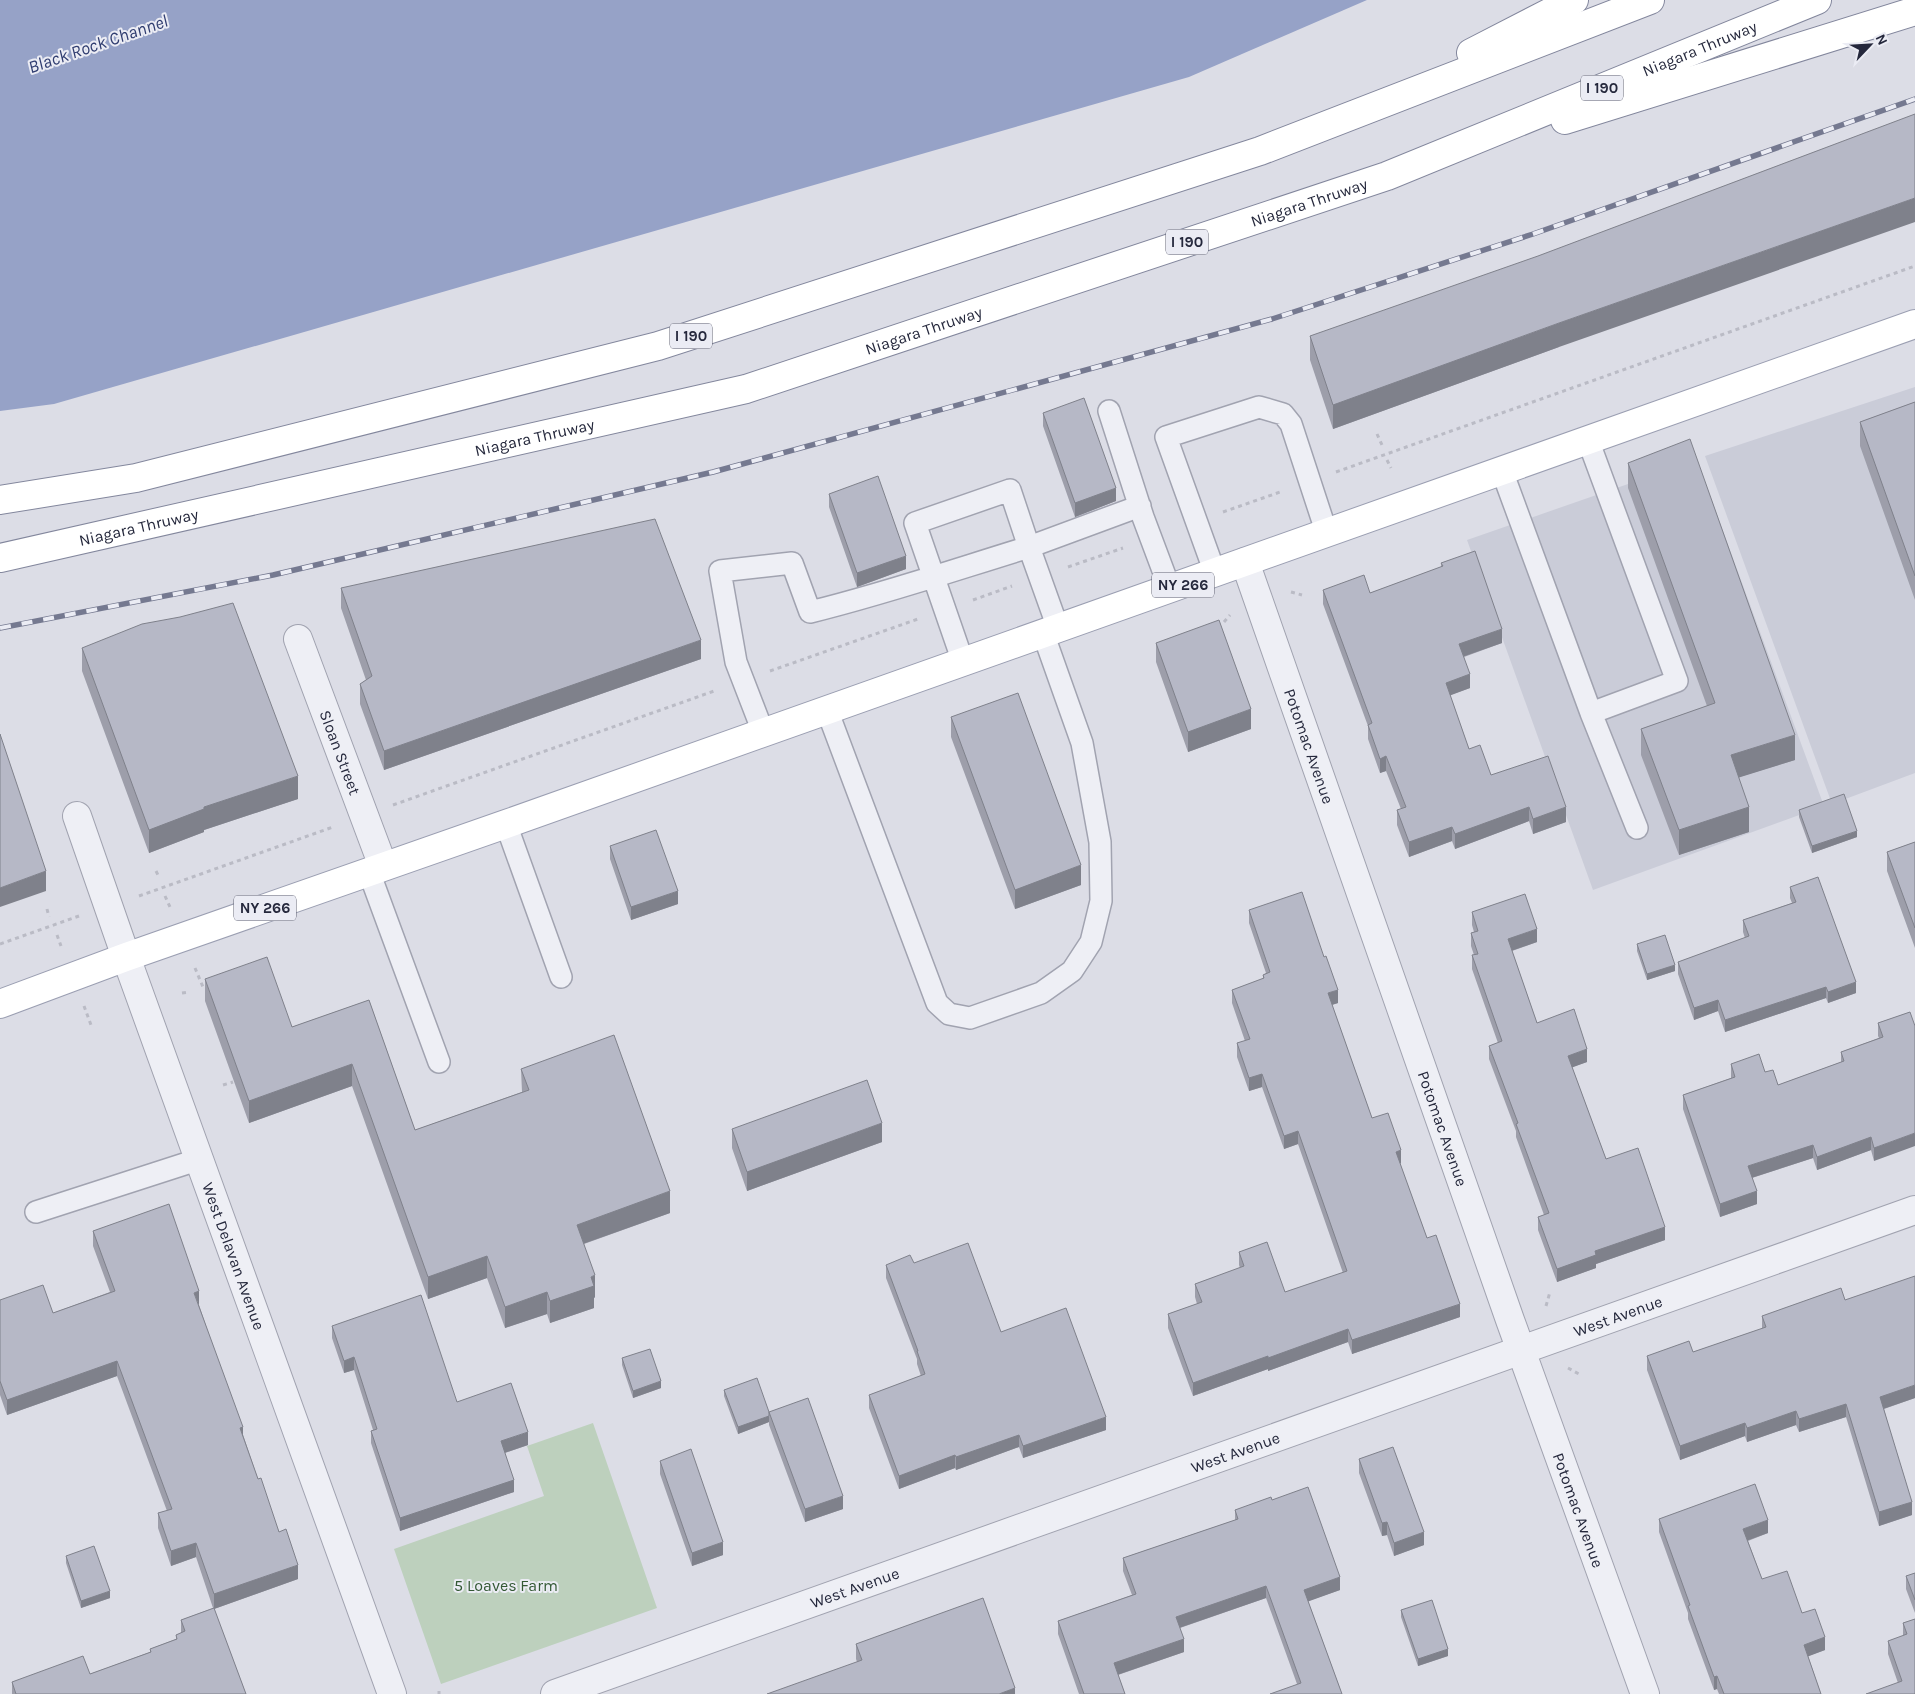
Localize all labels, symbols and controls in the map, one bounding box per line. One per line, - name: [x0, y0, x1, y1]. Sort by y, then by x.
- water label: Black Rock Channel: [25, 10, 171, 78]
- street label: Niagara Thruway: [1640, 16, 1760, 80]
- north arrow: [1845, 20, 1895, 70]
- text: N: [1872, 32, 1891, 48]
- road number: I 190: [1581, 76, 1623, 100]
- street label: Niagara Thruway: [1248, 174, 1370, 231]
- road number: I 190: [1166, 230, 1208, 254]
- street label: Niagara Thruway: [863, 302, 985, 359]
- road number: I 190: [670, 324, 712, 348]
- street label: Niagara Thruway: [473, 415, 597, 460]
- street label: Niagara Thruway: [77, 504, 201, 550]
- road number: NY 266: [1152, 572, 1214, 598]
- street label: Potomac Avenue: [1280, 686, 1338, 806]
- street label: Sloan Street: [315, 707, 364, 798]
- road number: NY 266: [234, 896, 296, 920]
- street label: Potomac Avenue: [1414, 1068, 1471, 1189]
- street label: West Delavan Avenue: [198, 1180, 269, 1333]
- street label: West Avenue: [1571, 1292, 1665, 1341]
- street label: West Avenue: [1188, 1428, 1282, 1477]
- street label: Potomac Avenue: [1549, 1450, 1608, 1570]
- street label: West Avenue: [808, 1563, 902, 1612]
- park label: 5 Loaves Farm: [454, 1576, 558, 1595]

